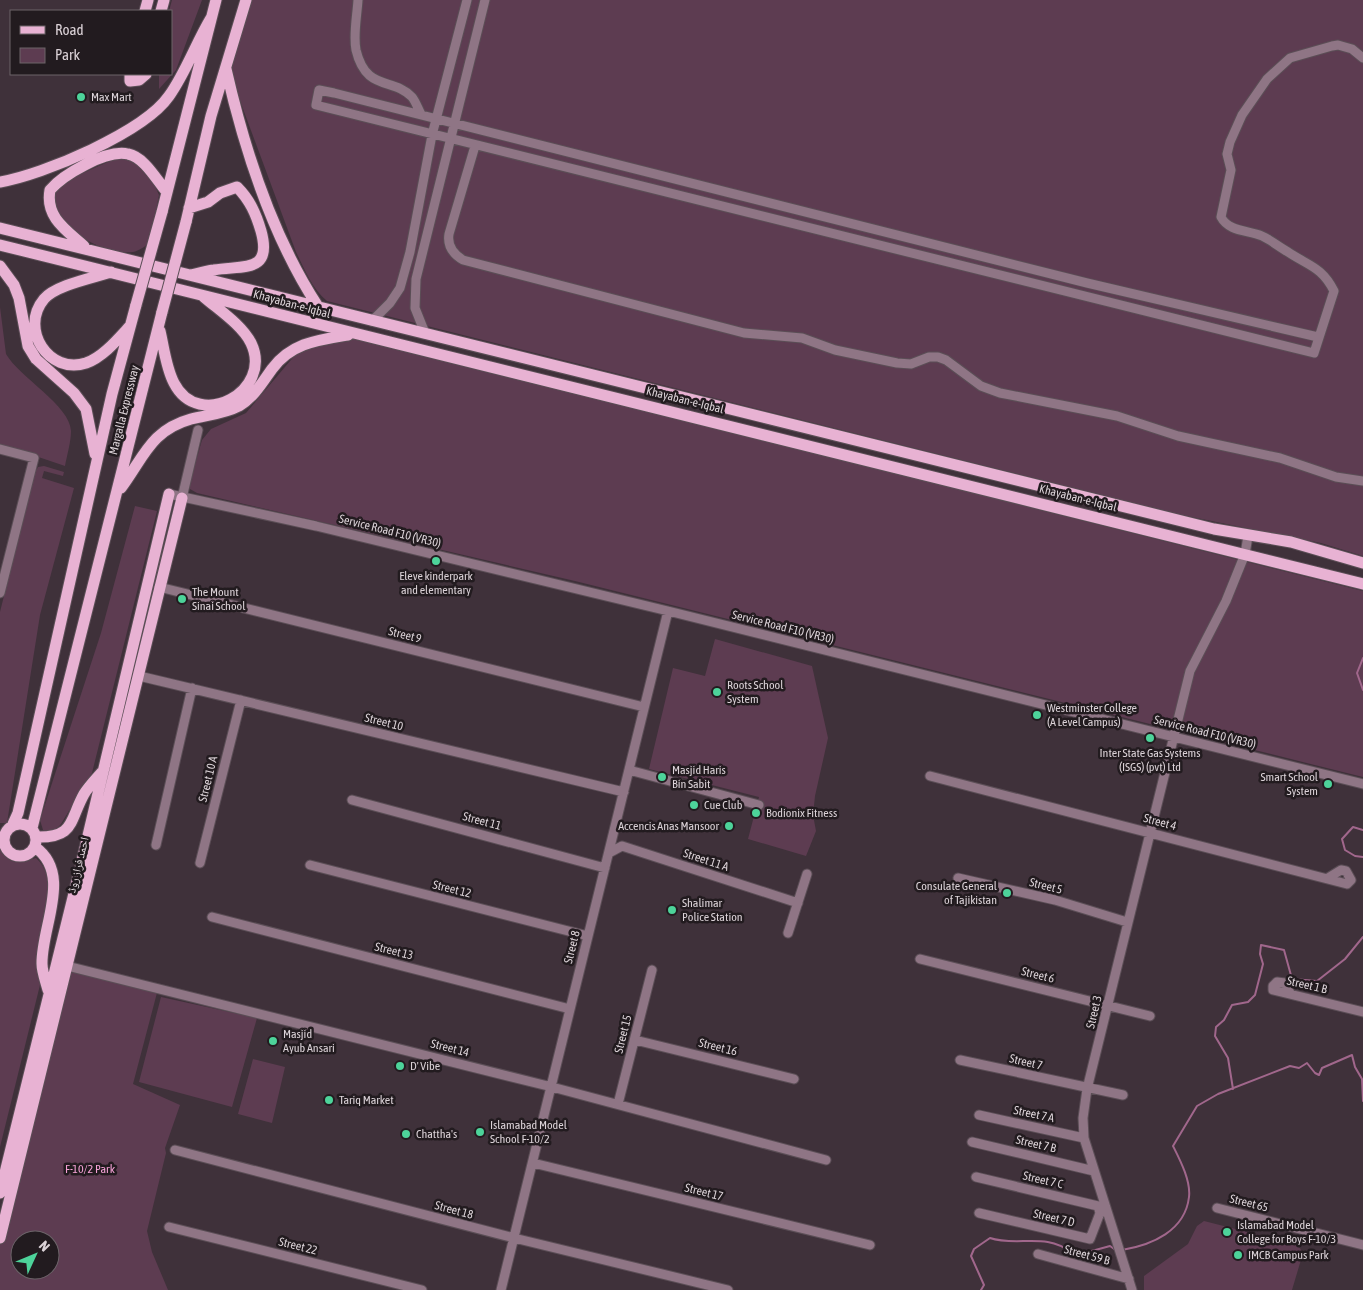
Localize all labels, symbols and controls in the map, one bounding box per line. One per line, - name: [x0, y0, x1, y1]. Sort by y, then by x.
- legend: [10, 10, 172, 75]
- text: Road: [55, 21, 84, 38]
- text: Park: [55, 46, 80, 63]
- place label: Max Mart: [91, 90, 132, 104]
- marker: Max Mart: [75, 91, 87, 103]
- street label: Khayaban-e-Iqbal: [252, 287, 333, 321]
- street label: Margalla Expressway: [106, 364, 142, 456]
- street label: Khayaban-e-Iqbal: [645, 384, 726, 417]
- street label: Khayaban-e-Iqbal: [1038, 482, 1119, 515]
- street label: Service Road F10 (VR30): [338, 512, 443, 550]
- marker: Eleve kinderpark and elementary: [430, 555, 442, 567]
- place label: Eleve kinderpark and elementary: [399, 569, 474, 597]
- place label: The Mount Sinai School: [192, 585, 246, 613]
- marker: The Mount Sinai School: [176, 593, 188, 605]
- street label: Service Road F10 (VR30): [731, 608, 836, 646]
- street label: Street 9: [387, 624, 423, 646]
- place label: Roots School System: [727, 678, 784, 706]
- marker: Roots School System: [711, 686, 723, 698]
- place label: Westminster College (A Level Campus): [1047, 701, 1137, 729]
- marker: Westminster College (A Level Campus): [1031, 709, 1043, 721]
- street label: Street 10: [363, 710, 405, 734]
- street label: Service Road F10 (VR30): [1153, 713, 1258, 751]
- marker: Inter State Gas Systems (ISGS) (pvt) Ltd: [1144, 732, 1156, 744]
- place label: Inter State Gas Systems (ISGS) (pvt) Ltd: [1100, 746, 1200, 774]
- street label: Street 10 A: [196, 754, 220, 803]
- place label: Masjid Haris Bin Sabit: [672, 763, 726, 791]
- place label: Smart School System: [1260, 770, 1319, 798]
- marker: Masjid Haris Bin Sabit: [656, 771, 668, 783]
- marker: Smart School System: [1322, 778, 1334, 790]
- place label: Cue Club: [704, 798, 743, 812]
- marker: Cue Club: [688, 799, 700, 811]
- place label: Bodionix Fitness: [766, 806, 837, 820]
- marker: Bodionix Fitness: [750, 807, 762, 819]
- street label: Street 11: [461, 809, 503, 833]
- street label: Street 4: [1142, 811, 1178, 833]
- place label: Accencis Anas Mansoor: [618, 819, 719, 833]
- marker: Accencis Anas Mansoor: [723, 820, 735, 832]
- street label: احمد فراز روڈ: [64, 836, 92, 894]
- street label: Street 11 A: [682, 846, 731, 874]
- street label: Street 5: [1028, 875, 1064, 897]
- street label: Street 12: [431, 877, 473, 901]
- place label: Consulate General of Tajikistan: [916, 879, 998, 907]
- marker: Consulate General of Tajikistan: [1001, 887, 1013, 899]
- place label: Shalimar Police Station: [682, 896, 743, 924]
- marker: Shalimar Police Station: [666, 904, 678, 916]
- street label: Street 8: [561, 929, 583, 965]
- street label: Street 13: [373, 939, 415, 963]
- street label: Street 6: [1020, 964, 1056, 986]
- street label: Street 1 B: [1285, 974, 1329, 996]
- street label: Street 3: [1083, 994, 1105, 1030]
- street label: Street 15: [611, 1013, 635, 1055]
- place label: Masjid Ayub Ansari: [283, 1027, 335, 1055]
- marker: Masjid Ayub Ansari: [267, 1035, 279, 1047]
- street label: Street 16: [697, 1035, 739, 1059]
- street label: Street 14: [429, 1036, 471, 1060]
- street label: Street 7: [1008, 1051, 1044, 1073]
- place label: D' Vibe: [410, 1059, 440, 1073]
- marker: D' Vibe: [394, 1060, 406, 1072]
- place label: Tariq Market: [339, 1093, 394, 1107]
- marker: Tariq Market: [323, 1094, 335, 1106]
- street label: Street 7 A: [1012, 1103, 1056, 1125]
- place label: Islamabad Model School F-10/2: [490, 1118, 568, 1146]
- marker: Islamabad Model School F-10/2: [474, 1126, 486, 1138]
- place label: Chattha's: [416, 1127, 457, 1141]
- marker: Chattha's: [400, 1128, 412, 1140]
- street label: Street 7 B: [1014, 1133, 1058, 1155]
- park label: F-10/2 Park: [65, 1162, 116, 1176]
- street label: Street 7 C: [1022, 1169, 1065, 1192]
- street label: Street 17: [683, 1180, 725, 1204]
- street label: Street 65: [1228, 1191, 1270, 1215]
- street label: Street 18: [433, 1198, 475, 1222]
- street label: Street 7 D: [1032, 1206, 1076, 1230]
- place label: Islamabad Model College for Boys F-10/3: [1237, 1218, 1336, 1246]
- marker: Islamabad Model College for Boys F-10/3: [1221, 1226, 1233, 1238]
- north arrow: [10, 1230, 60, 1280]
- street label: Street 22: [277, 1234, 319, 1258]
- text: N: [36, 1237, 53, 1254]
- street label: Street 59 B: [1063, 1242, 1112, 1268]
- place label: IMCB Campus Park: [1248, 1248, 1330, 1262]
- marker: IMCB Campus Park: [1232, 1249, 1244, 1261]

